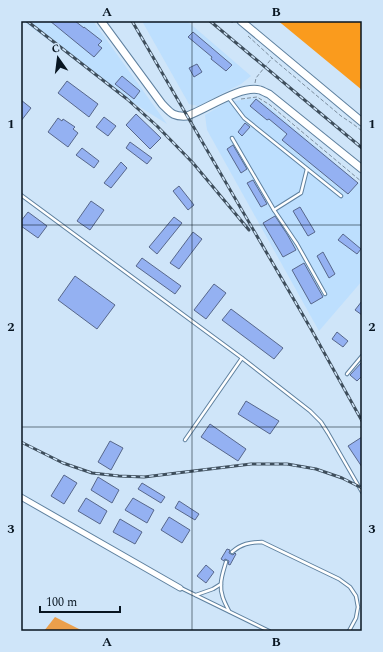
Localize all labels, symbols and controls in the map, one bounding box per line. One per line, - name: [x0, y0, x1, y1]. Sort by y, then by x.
- text: A: [102, 2, 112, 22]
- text: B: [271, 2, 281, 22]
- north arrow: [38, 38, 78, 78]
- text: С: [50, 40, 62, 58]
- text: 1: [7, 114, 15, 134]
- text: 1: [368, 114, 376, 134]
- text: 2: [7, 317, 15, 337]
- text: 2: [368, 317, 376, 337]
- text: 3: [7, 519, 15, 539]
- text: 3: [368, 519, 376, 539]
- scale bar: [40, 588, 120, 614]
- text: 100 m: [46, 593, 77, 612]
- text: A: [102, 632, 112, 652]
- text: B: [271, 632, 281, 652]

